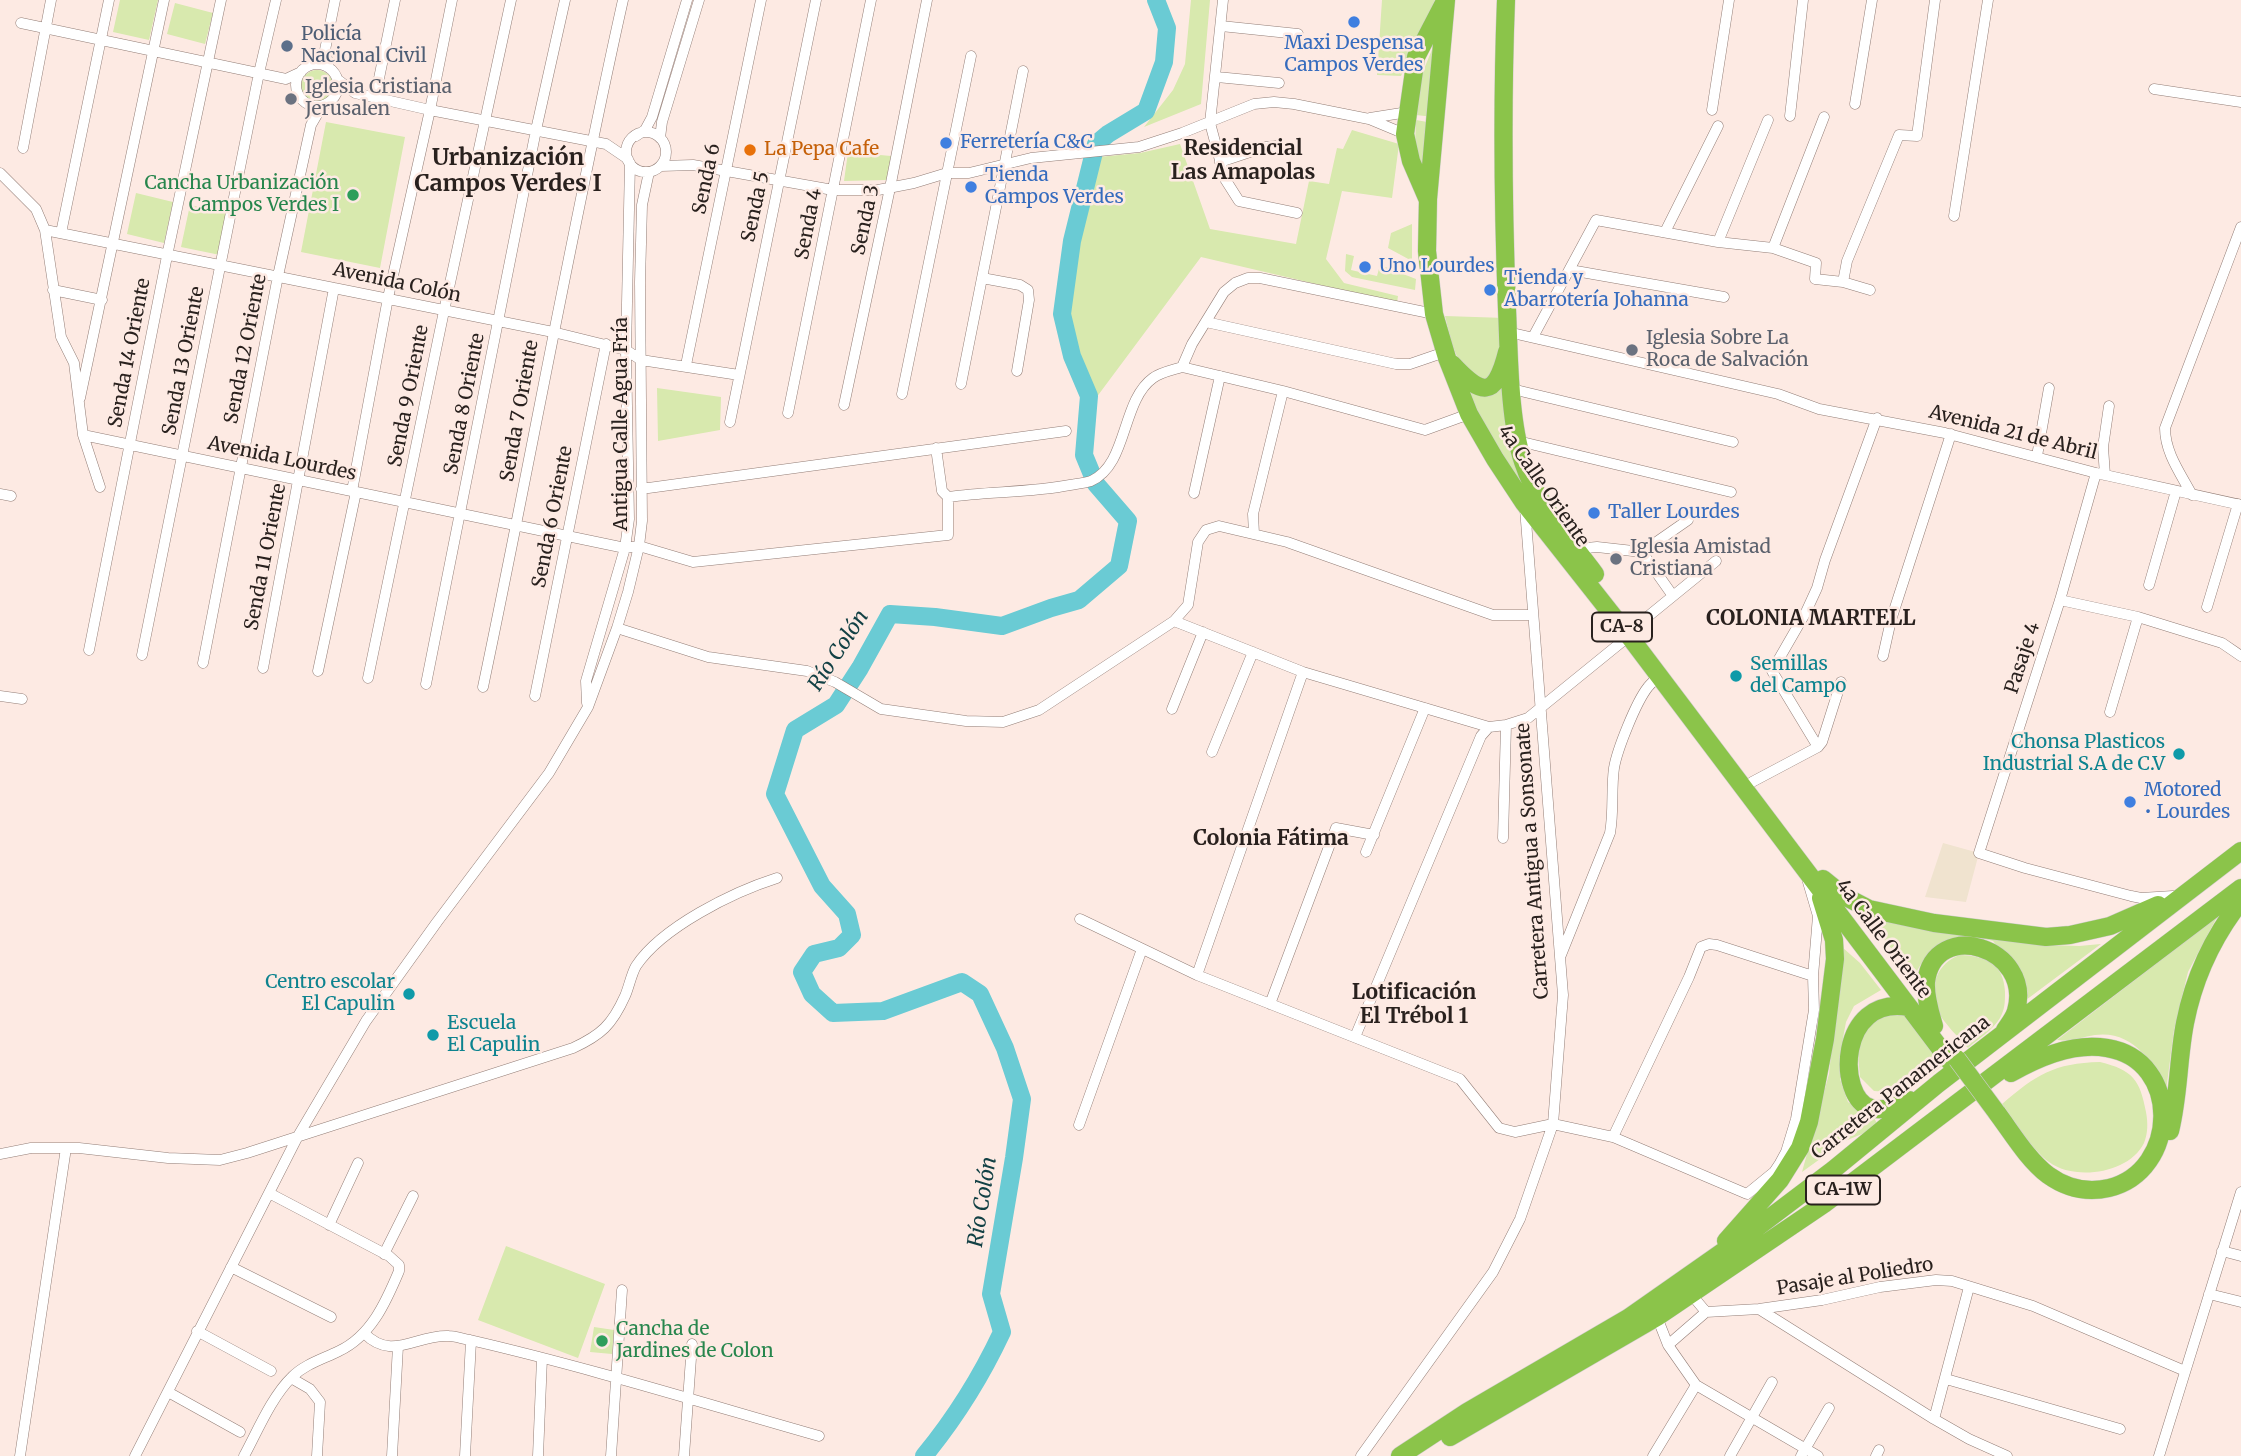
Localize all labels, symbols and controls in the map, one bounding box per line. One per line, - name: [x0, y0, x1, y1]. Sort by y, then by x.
- marker: Maxi Despensa Campos Verdes: [1346, 14, 1362, 30]
- place label: Policía Nacional Civil: [301, 24, 427, 68]
- place label: Maxi Despensa Campos Verdes: [1284, 33, 1424, 77]
- marker: Policía Nacional Civil: [279, 38, 295, 54]
- place label: Iglesia Cristiana Jerusalen: [305, 77, 452, 121]
- marker: Iglesia Cristiana Jerusalen: [283, 91, 299, 107]
- place label: Ferretería C&C: [960, 132, 1093, 154]
- marker: Ferretería C&C: [938, 135, 954, 151]
- district label: Residencial Las Amapolas: [1171, 136, 1315, 186]
- place label: La Pepa Cafe: [764, 139, 879, 161]
- street label: Senda 6: [688, 141, 726, 217]
- marker: La Pepa Cafe: [742, 142, 758, 158]
- district label: Urbanización Campos Verdes I: [414, 144, 602, 198]
- place label: Tienda Campos Verdes: [985, 165, 1124, 209]
- street label: Senda 5: [737, 170, 775, 244]
- place label: Cancha Urbanización Campos Verdes I: [145, 173, 339, 217]
- marker: Tienda Campos Verdes: [963, 179, 979, 195]
- street label: Senda 3: [847, 183, 885, 257]
- street label: Senda 4: [791, 186, 827, 262]
- marker: Cancha Urbanización Campos Verdes I: [345, 187, 361, 203]
- place label: Uno Lourdes: [1379, 256, 1495, 278]
- street label: Avenida Colón: [331, 258, 463, 308]
- marker: Uno Lourdes: [1357, 259, 1373, 275]
- place label: Tienda y Abarrotería Johanna: [1504, 268, 1689, 312]
- street label: Senda 12 Oriente: [220, 272, 272, 426]
- street label: Senda 14 Oriente: [104, 276, 156, 430]
- marker: Tienda y Abarrotería Johanna: [1482, 282, 1498, 298]
- street label: Senda 13 Oriente: [158, 285, 210, 437]
- street label: Antigua Calle Agua Fría: [611, 317, 633, 531]
- street label: Senda 9 Oriente: [384, 323, 434, 469]
- place label: Iglesia Sobre La Roca de Salvación: [1646, 328, 1809, 372]
- street label: Senda 8 Oriente: [440, 331, 490, 477]
- street label: Senda 7 Oriente: [496, 338, 544, 484]
- marker: Iglesia Sobre La Roca de Salvación: [1624, 342, 1640, 358]
- street label: Avenida 21 de Abril: [1926, 401, 2100, 465]
- street label: 4a Calle Oriente: [1493, 421, 1593, 551]
- street label: Avenida Lourdes: [206, 432, 358, 486]
- street label: Senda 6 Oriente: [528, 444, 578, 590]
- street label: Senda 11 Oriente: [241, 482, 291, 632]
- place label: Taller Lourdes: [1608, 502, 1740, 524]
- marker: Taller Lourdes: [1586, 505, 1602, 521]
- place label: Iglesia Amistad Cristiana: [1630, 537, 1771, 581]
- marker: Iglesia Amistad Cristiana: [1608, 551, 1624, 567]
- water label: Río Colón: [804, 606, 874, 696]
- district label: COLONIA MARTELL: [1706, 606, 1916, 632]
- road number: CA-8: [1592, 612, 1652, 642]
- street label: Pasaje 4: [2001, 619, 2045, 697]
- place label: Semillas del Campo: [1750, 654, 1846, 698]
- marker: Semillas del Campo: [1728, 668, 1744, 684]
- street label: Carretera Antigua a Sonsonate: [1512, 722, 1554, 1000]
- place label: Chonsa Plasticos Industrial S.A de C.V: [1983, 732, 2165, 776]
- marker: Chonsa Plasticos Industrial S.A de C.V: [2171, 746, 2187, 762]
- place label: Motored • Lourdes: [2144, 780, 2230, 824]
- marker: Motored • Lourdes: [2122, 794, 2138, 810]
- district label: Colonia Fátima: [1193, 826, 1349, 852]
- street label: 4a Calle Oriente: [1831, 875, 1935, 1003]
- place label: Centro escolar El Capulin: [265, 972, 395, 1016]
- district label: Lotificación El Trébol 1: [1352, 980, 1476, 1030]
- marker: Centro escolar El Capulin: [401, 986, 417, 1002]
- street label: Carretera Panamericana: [1807, 1011, 1995, 1165]
- place label: Escuela El Capulin: [447, 1013, 540, 1057]
- marker: Escuela El Capulin: [425, 1027, 441, 1043]
- water label: Río Colón: [963, 1155, 1003, 1249]
- road number: CA-1W: [1806, 1176, 1880, 1204]
- street label: Pasaje al Poliedro: [1775, 1253, 1935, 1301]
- place label: Cancha de Jardines de Colon: [616, 1319, 773, 1363]
- marker: Cancha de Jardines de Colon: [594, 1333, 610, 1349]

